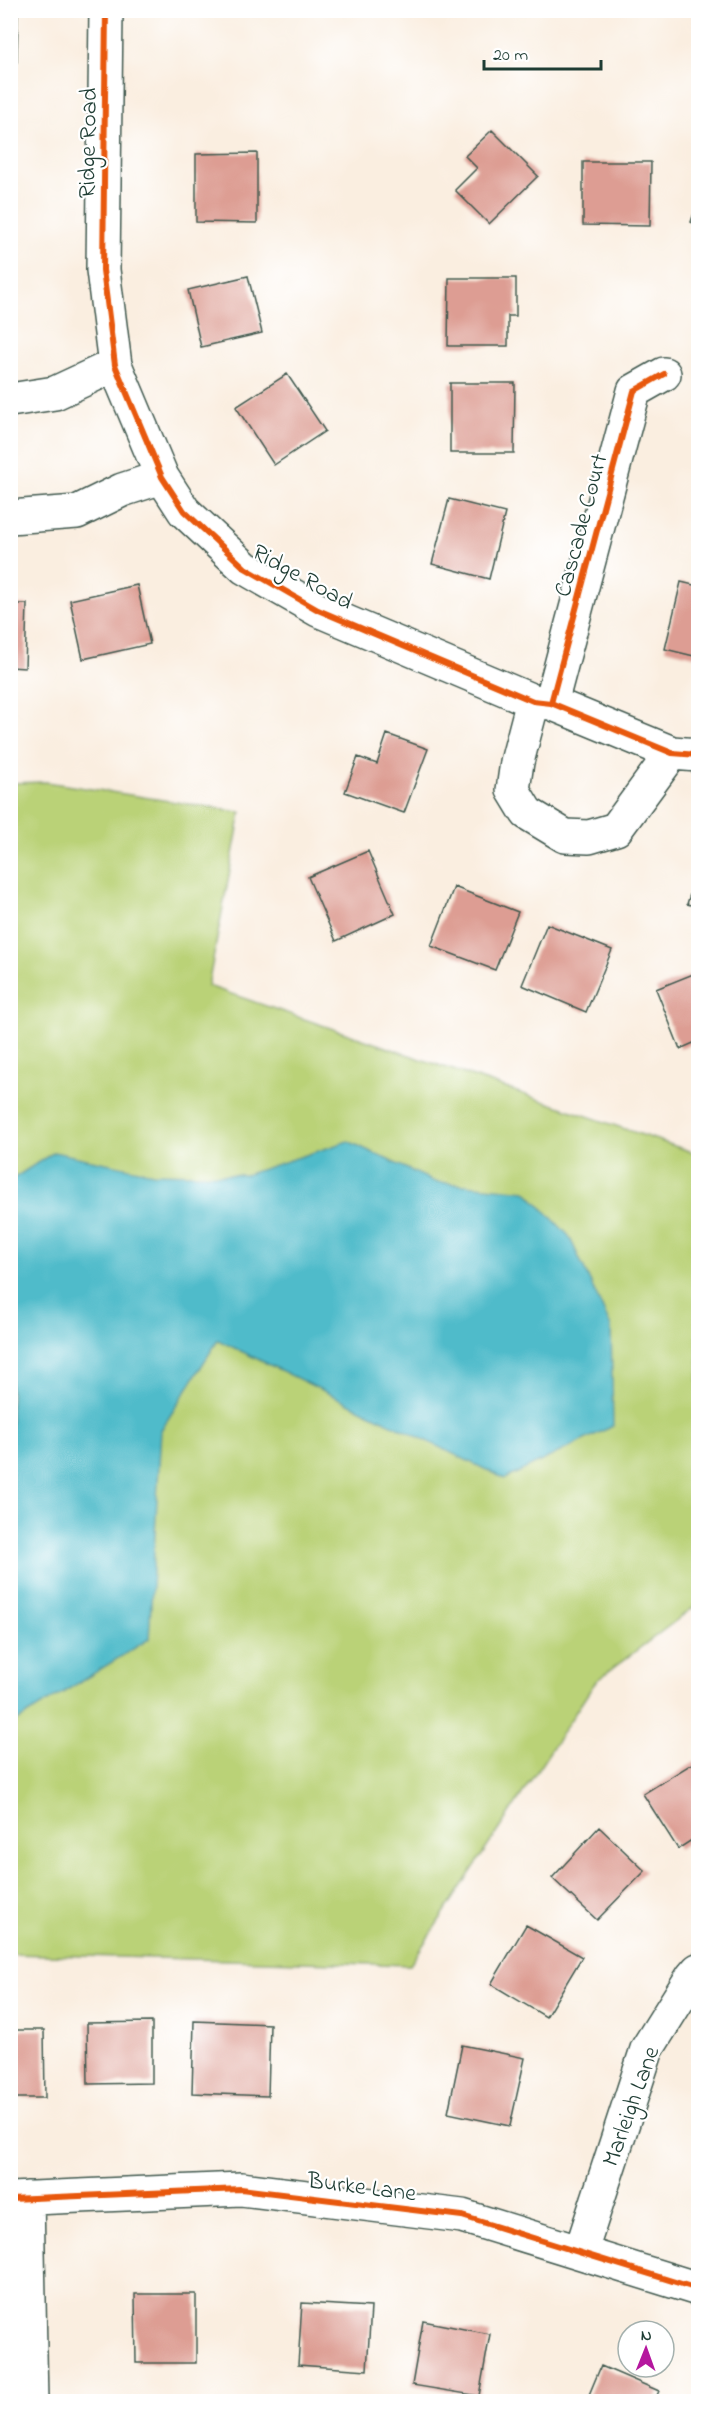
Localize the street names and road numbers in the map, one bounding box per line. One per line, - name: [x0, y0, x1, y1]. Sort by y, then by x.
- street label: Ridge Road: [71, 87, 108, 199]
- street label: Cascade Court: [546, 450, 618, 601]
- street label: Ridge Road: [245, 536, 359, 621]
- street label: Marleigh Lane: [594, 2042, 670, 2172]
- street label: Burke Lane: [305, 2164, 418, 2213]

